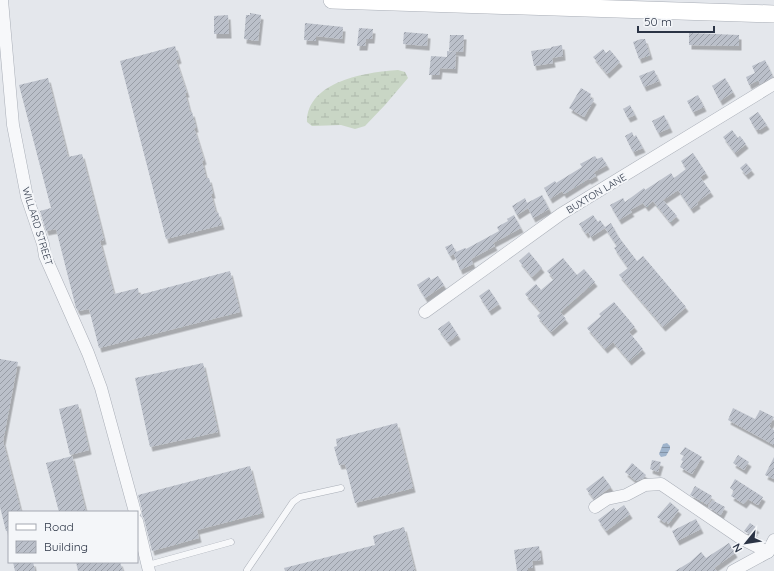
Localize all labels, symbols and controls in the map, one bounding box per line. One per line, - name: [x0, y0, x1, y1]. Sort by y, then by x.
- scale bar: [638, 8, 714, 34]
- text: 50 m: [644, 14, 672, 29]
- street label: BUXTON LANE: [564, 170, 629, 216]
- street label: WILLARD STREET: [19, 185, 56, 267]
- legend: [8, 511, 138, 563]
- text: Road: [44, 519, 74, 534]
- north arrow: [726, 523, 766, 563]
- text: Building: [44, 539, 88, 554]
- text: N: [729, 541, 745, 555]

